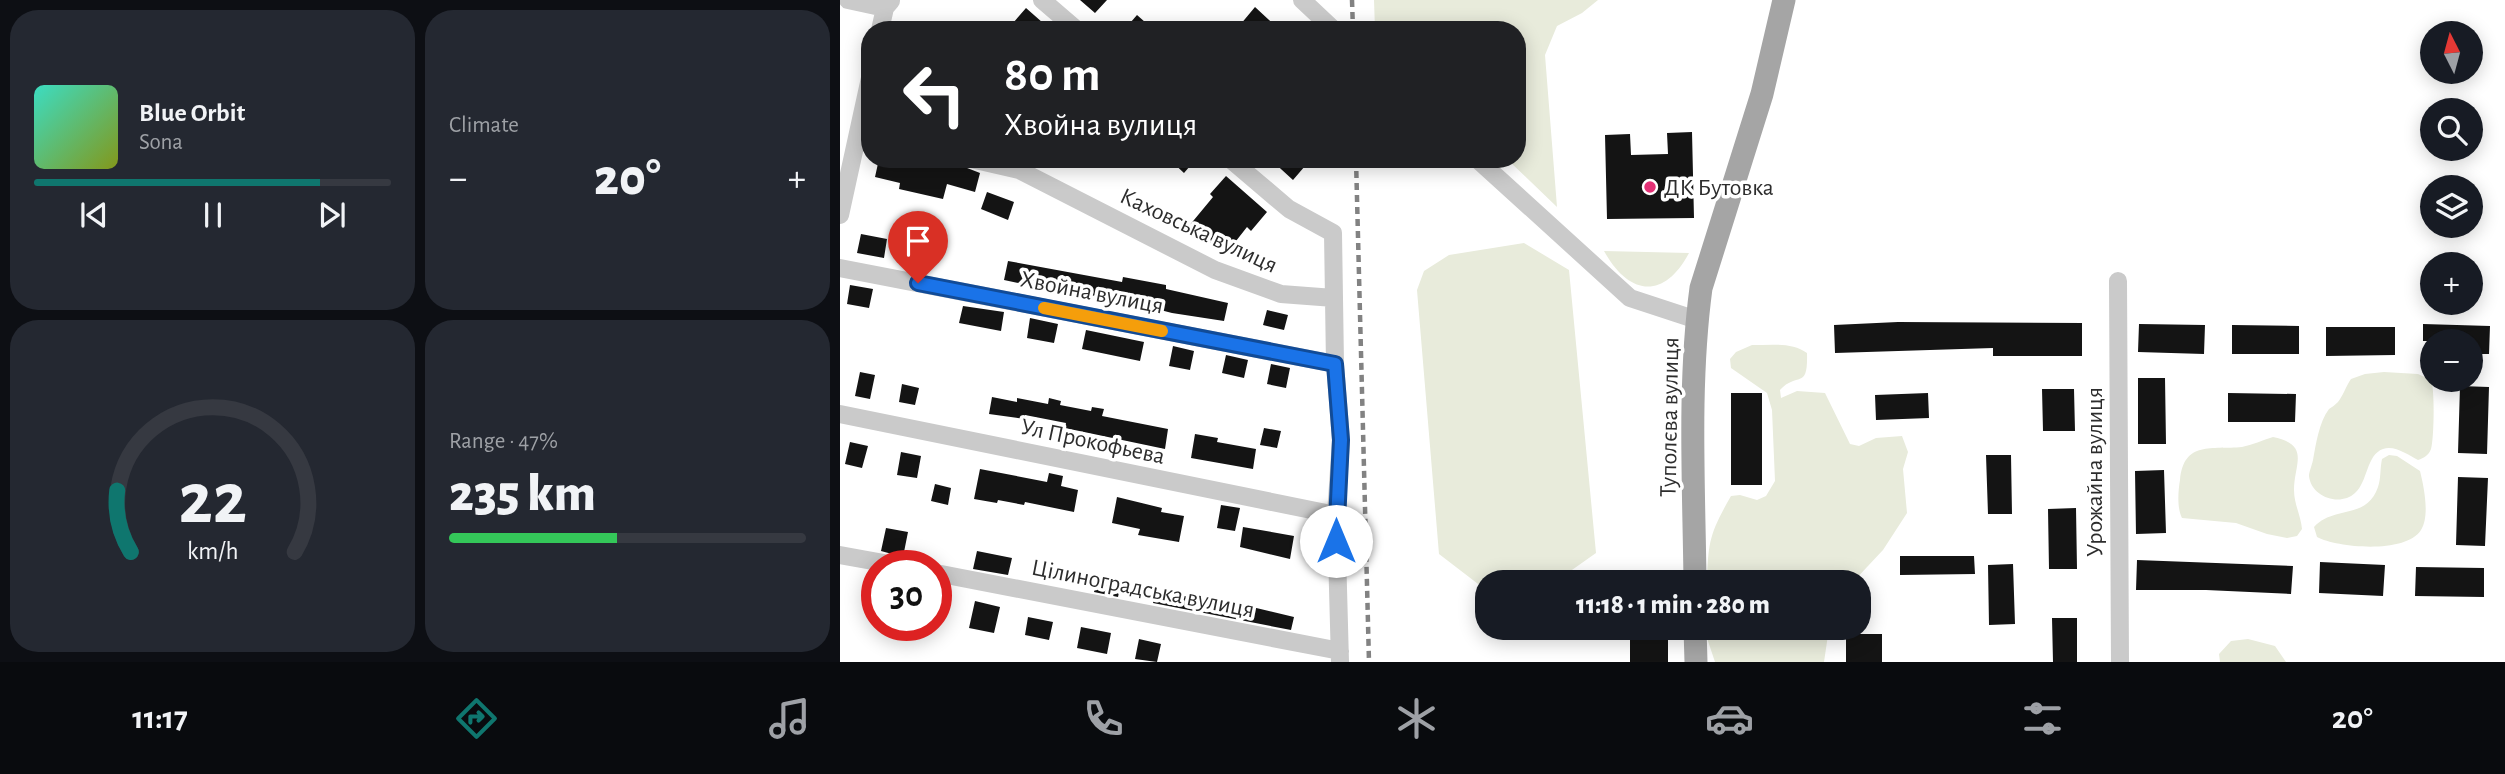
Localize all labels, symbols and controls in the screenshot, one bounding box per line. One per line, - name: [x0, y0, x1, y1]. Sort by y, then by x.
- north arrow: [2420, 21, 2483, 84]
- map controls: [2420, 21, 2483, 392]
- icon: left: [889, 49, 980, 140]
- text: 80 m: [1004, 51, 1101, 100]
- button: search: [2420, 98, 2483, 161]
- text: Blue Orbit: [139, 100, 245, 126]
- text: Хвойна вулиця: [1004, 109, 1197, 141]
- text: Climate: [449, 114, 519, 137]
- text: Sona: [139, 131, 183, 154]
- text: 20°: [594, 152, 661, 204]
- text: −: [449, 160, 467, 198]
- text: +: [788, 160, 806, 198]
- button: layers: [2420, 175, 2483, 238]
- place label: ДК Бутовка: [1664, 176, 1774, 200]
- marker: ДК Бутовка: [1642, 179, 1658, 195]
- street label: Каховська вулиця: [1116, 184, 1281, 278]
- icon: previous: [75, 196, 113, 234]
- icon: pause: [194, 196, 232, 234]
- icon: next: [313, 196, 351, 234]
- pin: [888, 211, 948, 283]
- icon: arrive: [899, 222, 937, 260]
- button: +: [2420, 252, 2483, 315]
- street label: Хвойна вулиця: [1018, 267, 1165, 319]
- button: −: [2420, 329, 2483, 392]
- street label: Туполєва вулиця: [1657, 337, 1683, 497]
- street label: Урожайна вулиця: [2083, 387, 2107, 557]
- street label: Ул Прокофьева: [1019, 415, 1167, 469]
- text: Range · 47%: [449, 430, 558, 453]
- text: 22: [178, 464, 247, 537]
- text: 235 km: [449, 468, 596, 520]
- position arrow: [1299, 504, 1373, 578]
- text: km/h: [187, 539, 238, 564]
- speed limit sign: 30: [861, 550, 952, 641]
- street label: Цілиноградська вулиця: [1029, 556, 1256, 622]
- text: 11:18 · 1 min · 280 m: [1576, 592, 1770, 618]
- icon: directions: [452, 694, 501, 743]
- icon: music: [765, 694, 814, 743]
- icon: phone: [1079, 694, 1128, 743]
- icon: climate: [1392, 694, 1441, 743]
- icon: car: [1705, 694, 1754, 743]
- icon: filters: [2018, 694, 2067, 743]
- text: 11:17: [132, 702, 188, 734]
- text: 20°: [2332, 702, 2373, 734]

